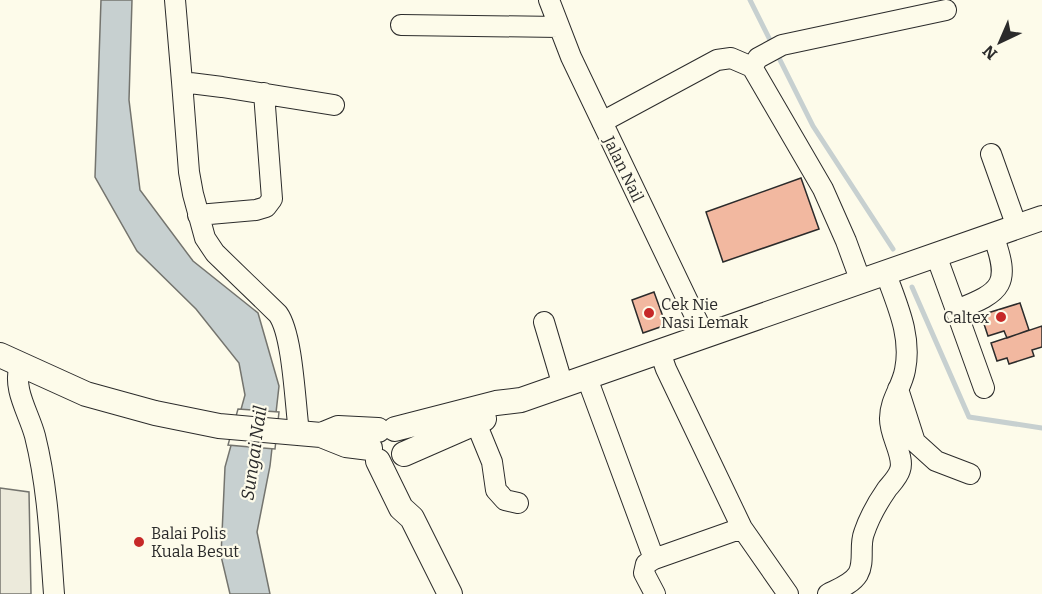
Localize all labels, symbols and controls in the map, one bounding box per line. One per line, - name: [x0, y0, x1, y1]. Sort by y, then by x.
- north arrow: [970, 12, 1030, 72]
- text: N: [979, 41, 1001, 64]
- street label: Jalan Nail: [599, 132, 648, 206]
- place label: Cek Nie Nasi Lemak: [661, 295, 748, 332]
- marker: Cek Nie Nasi Lemak: [642, 306, 656, 320]
- place label: Caltex: [943, 308, 989, 327]
- marker: Caltex: [994, 310, 1008, 324]
- water label: Sungai Nail: [236, 404, 272, 502]
- place label: Balai Polis Kuala Besut: [151, 524, 239, 561]
- marker: Balai Polis Kuala Besut: [132, 535, 146, 549]

